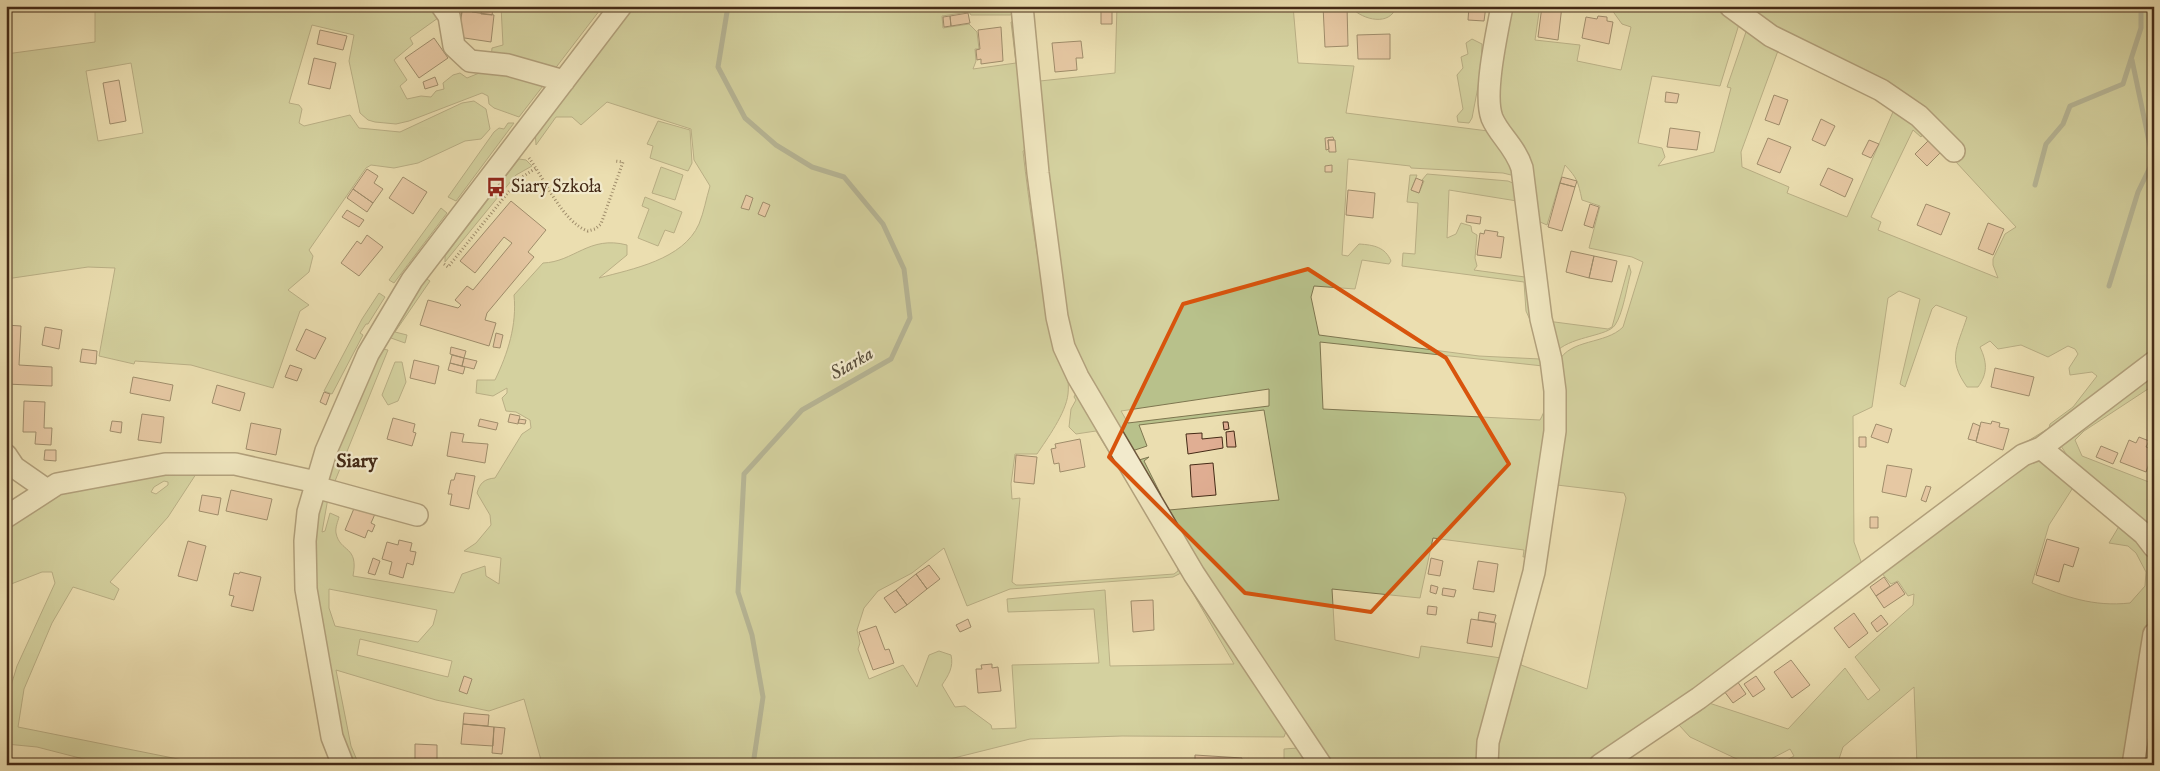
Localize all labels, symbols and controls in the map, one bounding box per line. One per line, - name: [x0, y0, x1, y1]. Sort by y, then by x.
- bus stop icon: Siary Szkoła: [485, 176, 507, 198]
- place label: Siary Szkoła: [511, 176, 602, 199]
- water label: Siarka: [826, 342, 878, 386]
- district label: Siary: [336, 449, 379, 474]

